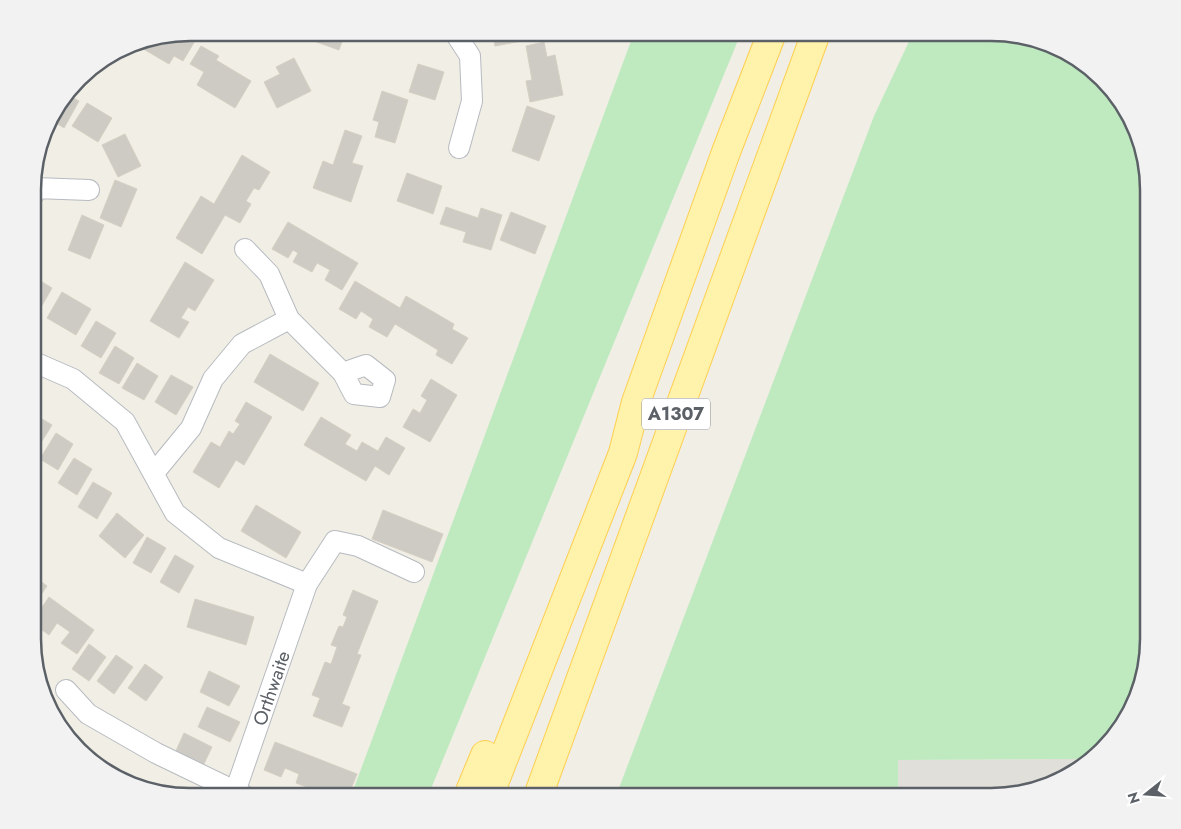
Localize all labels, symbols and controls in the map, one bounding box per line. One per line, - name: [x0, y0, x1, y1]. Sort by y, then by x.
- road number: A1307: [642, 398, 710, 429]
- street label: Orthwaite: [246, 647, 297, 729]
- north arrow: [1121, 769, 1171, 819]
- text: N: [1122, 790, 1145, 806]

